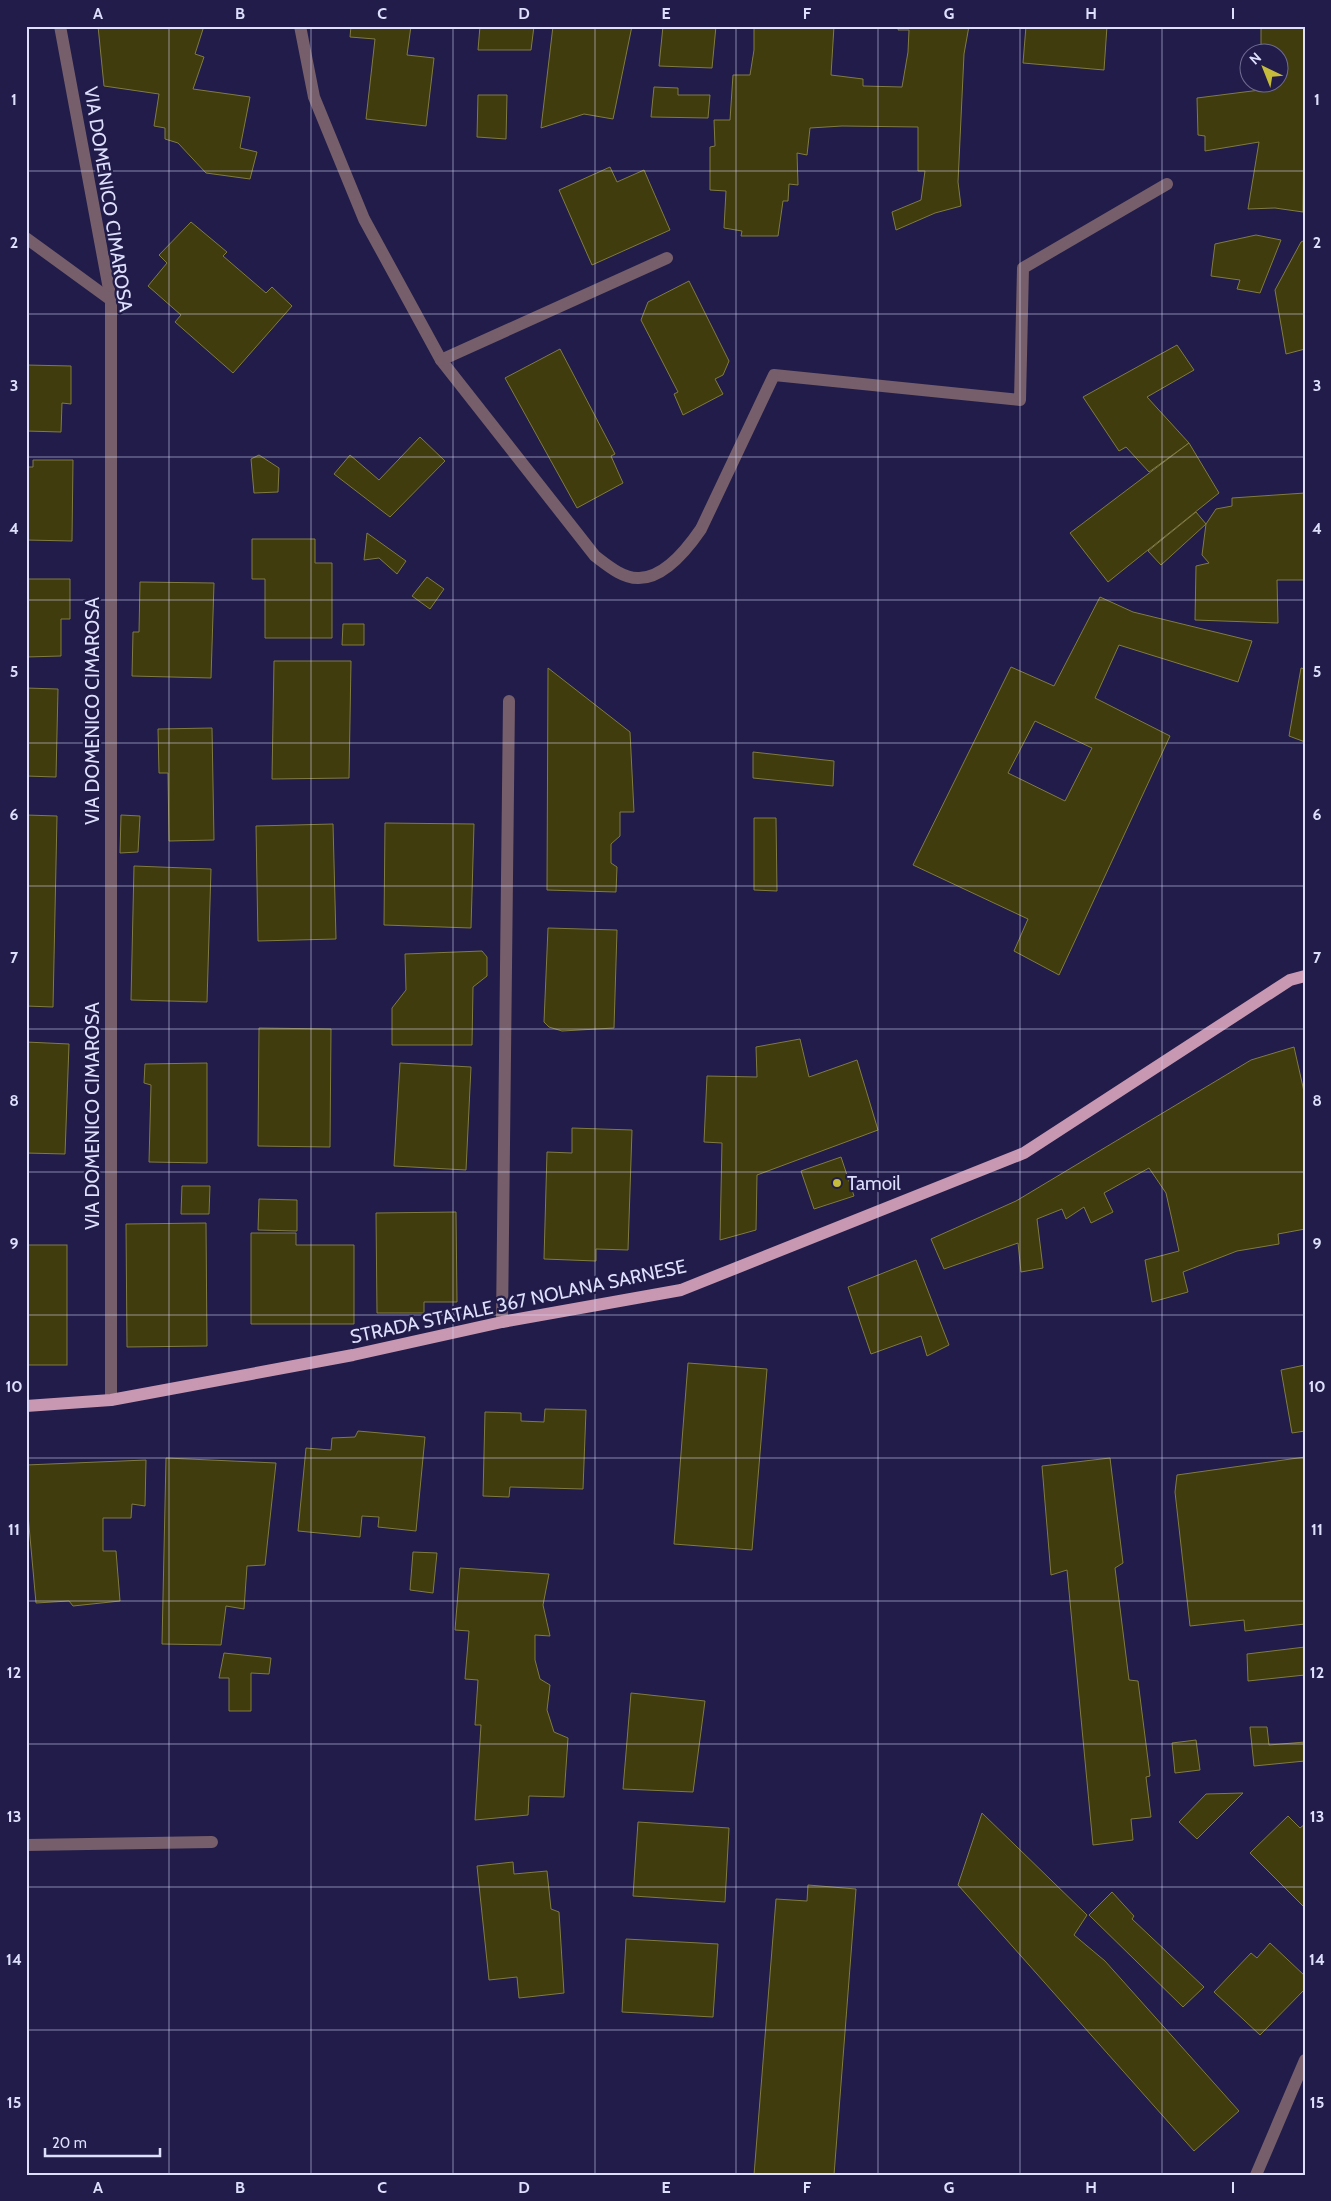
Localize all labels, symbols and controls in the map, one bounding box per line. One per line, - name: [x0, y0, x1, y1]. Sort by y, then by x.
- text: A: [93, 4, 103, 23]
- text: B: [235, 4, 245, 23]
- text: C: [377, 4, 387, 23]
- text: D: [518, 4, 530, 23]
- text: E: [661, 4, 671, 23]
- text: F: [803, 4, 812, 23]
- text: G: [944, 4, 954, 23]
- text: H: [1085, 4, 1097, 23]
- text: I: [1231, 4, 1235, 23]
- north arrow: [1238, 42, 1288, 92]
- text: N: [1245, 49, 1265, 68]
- street label: VIA DOMENICO CIMAROSA: [79, 85, 138, 314]
- text: 1: [11, 90, 17, 109]
- text: 1: [1314, 90, 1320, 109]
- text: 2: [10, 233, 18, 252]
- text: 2: [1313, 233, 1321, 252]
- text: 3: [10, 376, 18, 395]
- text: 3: [1313, 376, 1321, 395]
- text: 4: [9, 519, 19, 538]
- text: 4: [1312, 519, 1322, 538]
- street label: VIA DOMENICO CIMAROSA: [81, 597, 104, 825]
- text: 5: [10, 662, 18, 681]
- text: 5: [1313, 662, 1321, 681]
- text: 6: [10, 805, 19, 824]
- text: 6: [1313, 805, 1322, 824]
- text: 7: [10, 948, 19, 967]
- text: 7: [1313, 948, 1322, 967]
- street label: VIA DOMENICO CIMAROSA: [81, 1002, 104, 1230]
- text: 8: [9, 1091, 19, 1110]
- text: 8: [1312, 1091, 1322, 1110]
- place label: Tamoil: [847, 1172, 901, 1195]
- marker: Tamoil: [831, 1177, 843, 1189]
- text: 9: [10, 1234, 19, 1253]
- text: 9: [1313, 1234, 1322, 1253]
- street label: STRADA STATALE 367 NOLANA SARNESE: [348, 1255, 688, 1348]
- text: 10: [5, 1377, 23, 1396]
- text: 10: [1308, 1377, 1326, 1396]
- text: 11: [8, 1520, 20, 1539]
- text: 11: [1311, 1520, 1323, 1539]
- text: 12: [7, 1663, 21, 1682]
- text: 12: [1310, 1663, 1324, 1682]
- text: 13: [7, 1807, 21, 1826]
- text: 13: [1310, 1807, 1324, 1826]
- text: 14: [6, 1950, 22, 1969]
- text: 14: [1309, 1950, 1325, 1969]
- text: 15: [7, 2093, 21, 2112]
- text: 15: [1310, 2093, 1324, 2112]
- scale bar: [45, 2126, 160, 2158]
- text: 20 m: [52, 2134, 87, 2152]
- text: A: [93, 2178, 103, 2197]
- text: B: [235, 2178, 245, 2197]
- text: C: [377, 2178, 387, 2197]
- text: D: [518, 2178, 530, 2197]
- text: E: [661, 2178, 671, 2197]
- text: F: [803, 2178, 812, 2197]
- text: G: [944, 2178, 954, 2197]
- text: H: [1085, 2178, 1097, 2197]
- text: I: [1231, 2178, 1235, 2197]

